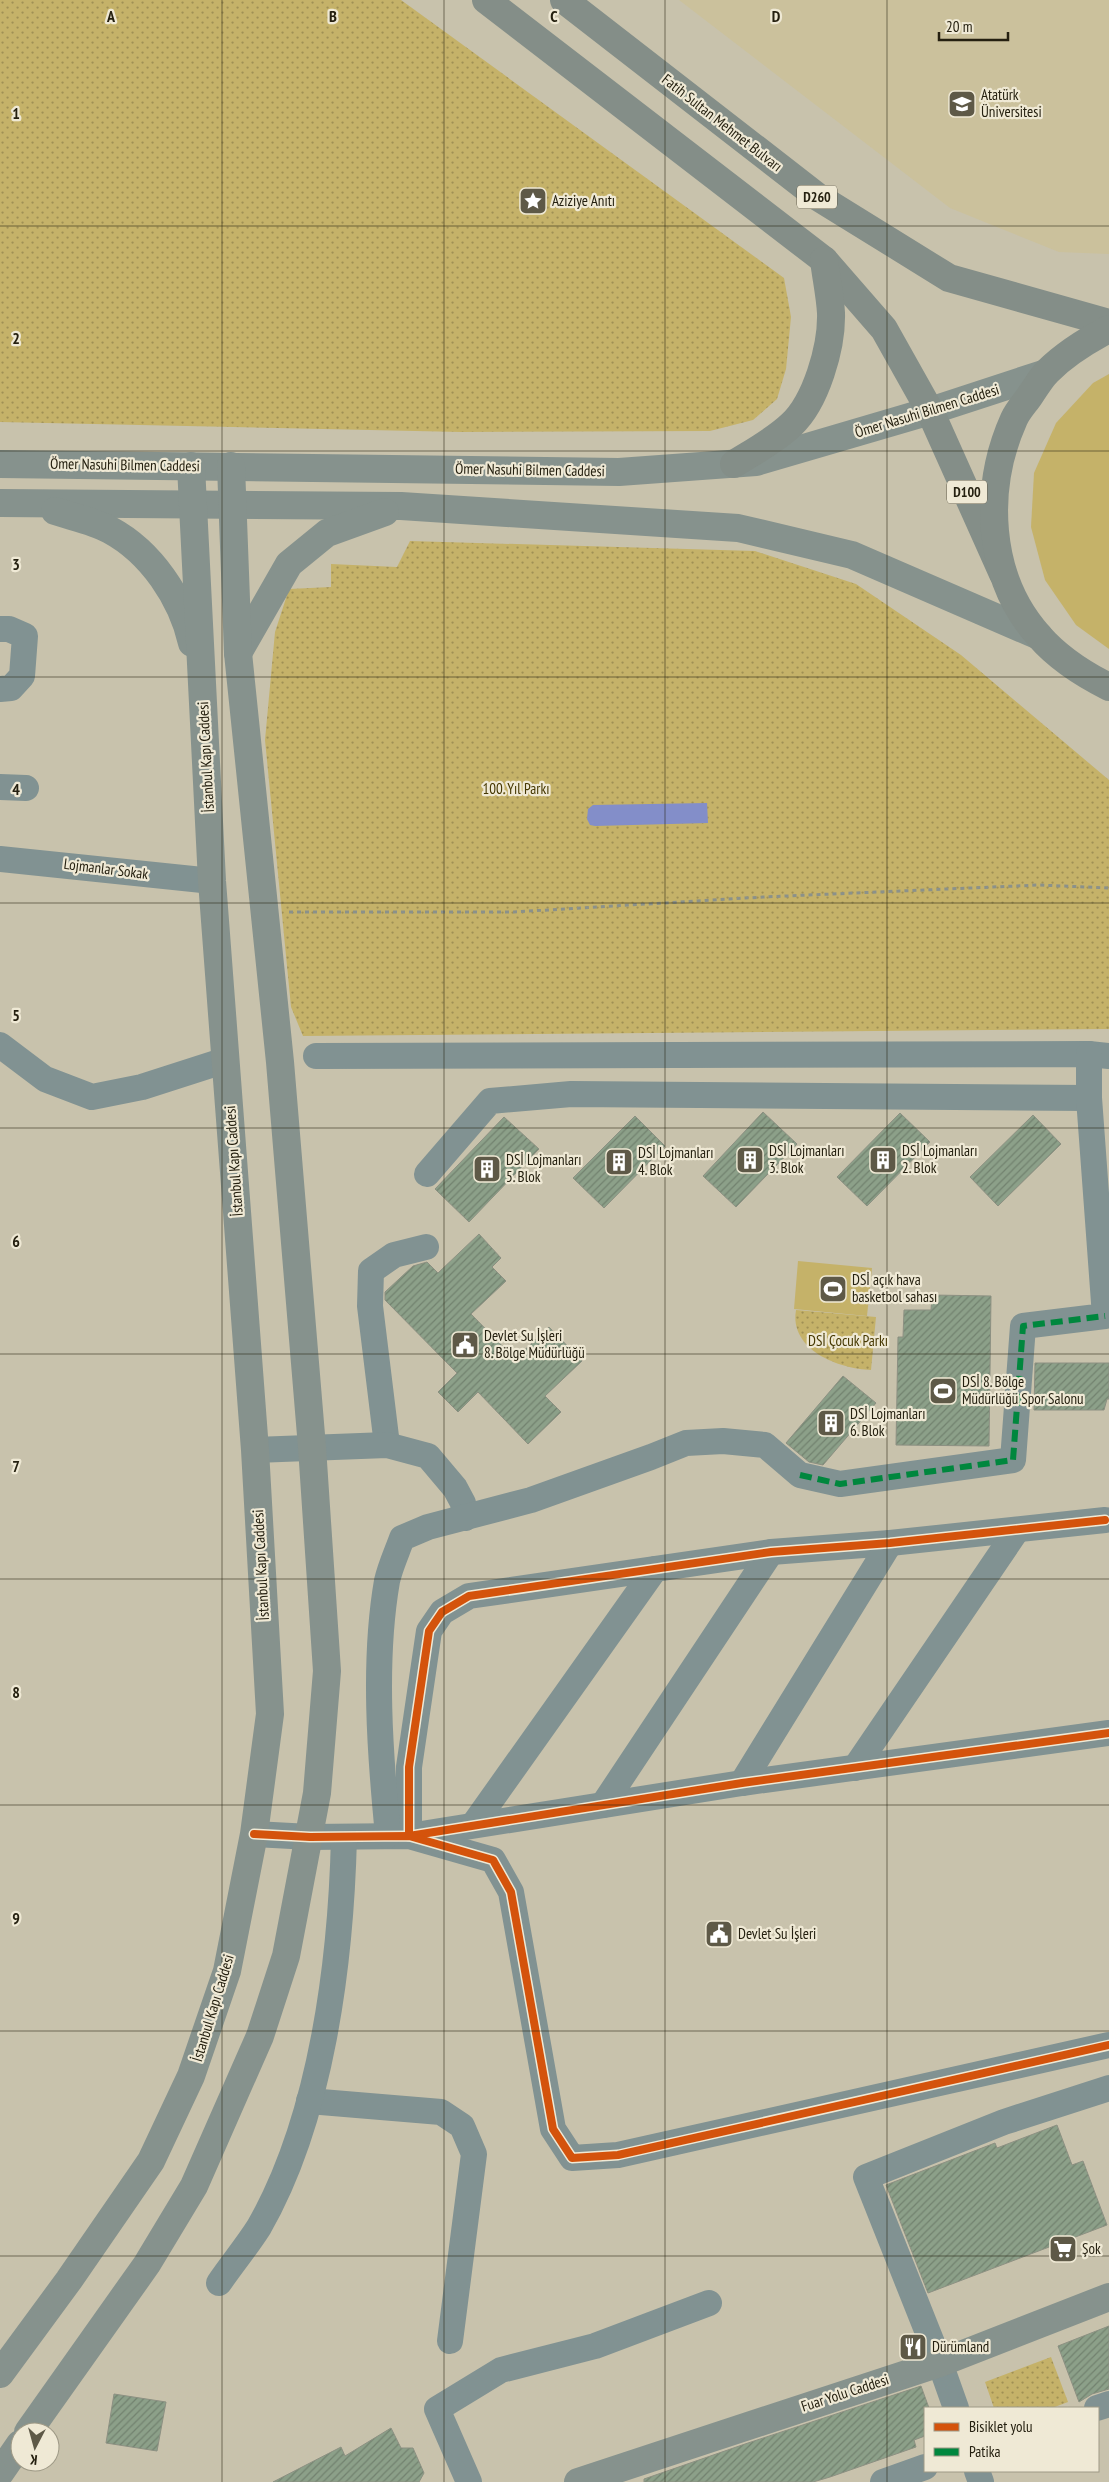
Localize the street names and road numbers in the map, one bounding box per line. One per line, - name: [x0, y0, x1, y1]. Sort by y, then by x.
- street label: Fatih Sultan Mehmet Bulvarı: [658, 70, 786, 176]
- road number: D260: [797, 186, 837, 208]
- street label: Ömer Nasuhi Bilmen Caddesi: [852, 380, 1001, 442]
- street label: Ömer Nasuhi Bilmen Caddesi: [50, 454, 200, 475]
- street label: Ömer Nasuhi Bilmen Caddesi: [455, 459, 605, 480]
- road number: D100: [947, 481, 987, 504]
- street label: İstanbul Kapı Caddesi: [193, 701, 218, 813]
- street label: Lojmanlar Sokak: [63, 854, 150, 883]
- street label: İstanbul Kapı Caddesi: [220, 1105, 247, 1217]
- street label: İstanbul Kapı Caddesi: [248, 1509, 273, 1621]
- street label: İstanbul Kapı Caddesi: [187, 1952, 238, 2064]
- street label: Fuar Yolu Caddesi: [799, 2369, 891, 2416]

